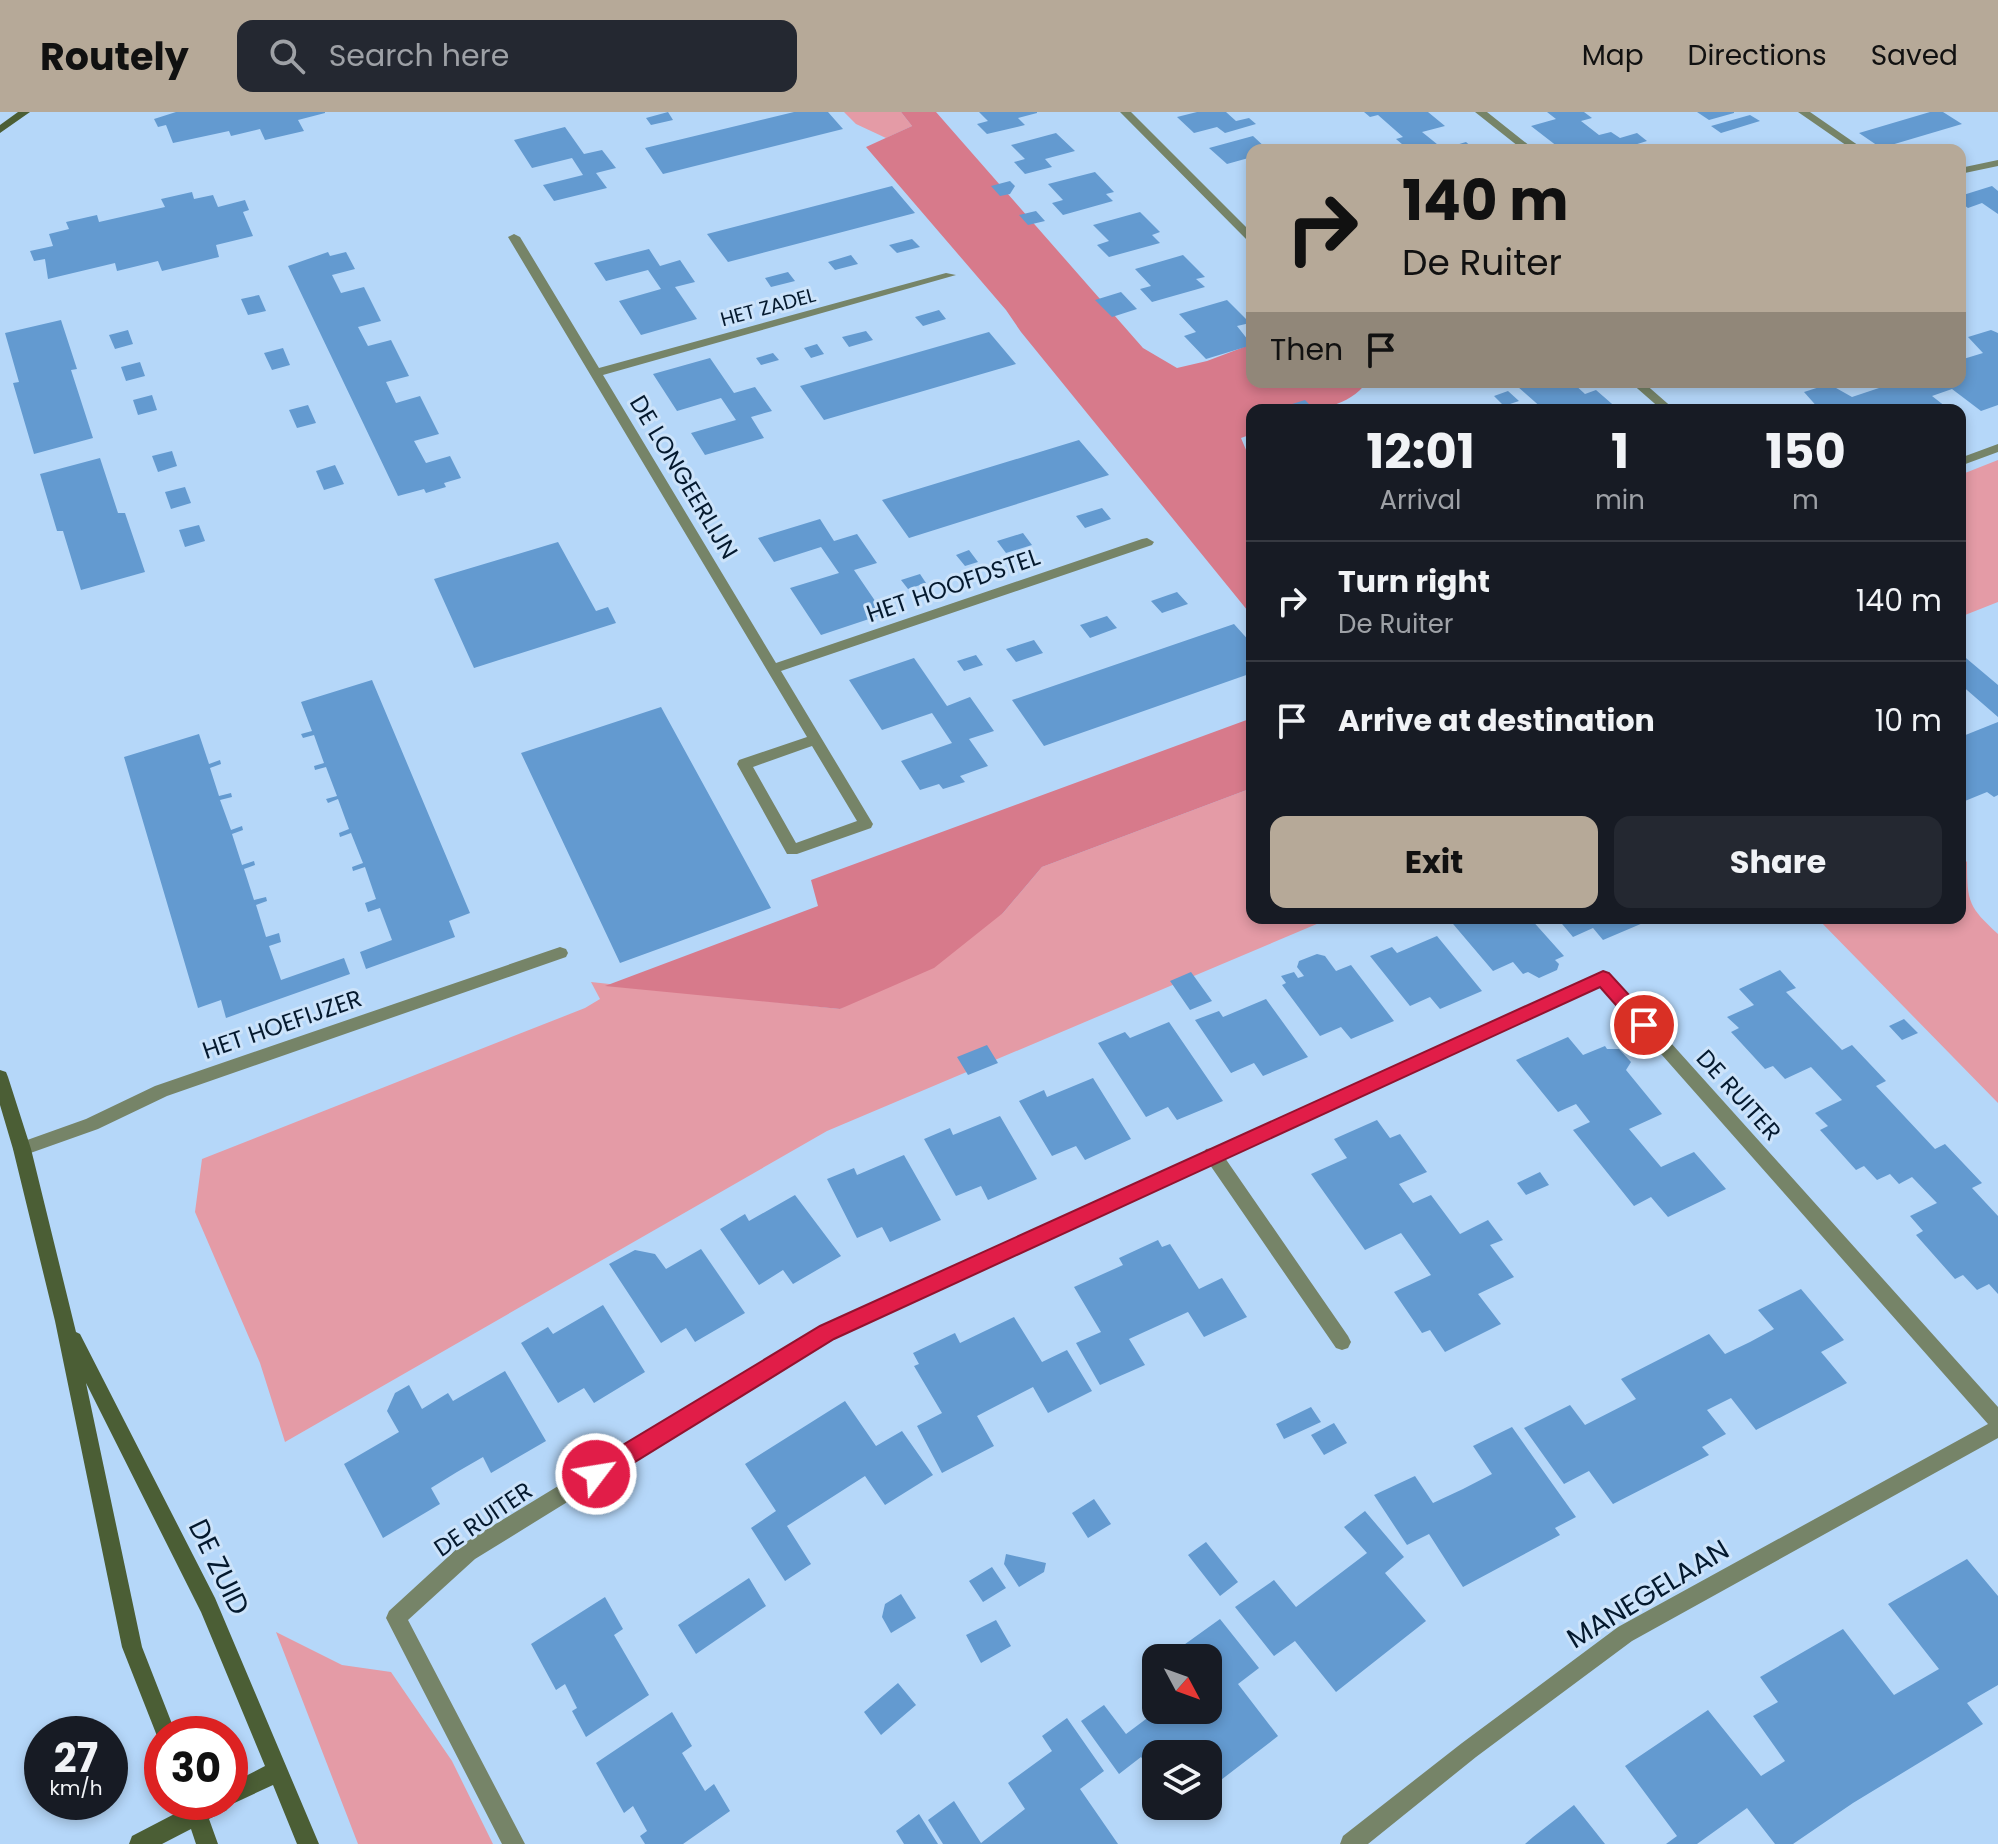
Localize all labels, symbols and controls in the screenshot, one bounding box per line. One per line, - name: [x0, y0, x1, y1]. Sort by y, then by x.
- search box: [237, 20, 797, 92]
- text: Routely: [40, 30, 189, 83]
- icon: search: [265, 34, 309, 78]
- text: Search here: [329, 34, 509, 77]
- text: Map: [1582, 36, 1644, 75]
- text: Directions: [1688, 36, 1827, 75]
- text: Saved: [1871, 36, 1958, 75]
- text: 140 m: [1402, 161, 1569, 240]
- icon: right: [1270, 176, 1374, 280]
- text: De Ruiter: [1402, 237, 1562, 288]
- street label: HET ZADEL: [717, 281, 819, 333]
- text: Then: [1270, 328, 1343, 371]
- icon: arrive: [1359, 328, 1403, 372]
- street label: DE LONGEERLIJN: [622, 389, 746, 565]
- text: 12:01: [1366, 418, 1475, 485]
- text: 1: [1611, 418, 1629, 485]
- text: 150: [1765, 418, 1846, 485]
- text: Arrival: [1380, 482, 1461, 518]
- text: min: [1595, 482, 1645, 518]
- text: m: [1792, 482, 1819, 518]
- street label: HET HOOFDSTEL: [862, 540, 1044, 630]
- text: Turn right: [1338, 560, 1490, 603]
- icon: right: [1270, 579, 1314, 623]
- text: 140 m: [1856, 579, 1942, 622]
- text: De Ruiter: [1338, 606, 1454, 642]
- icon: arrive: [1270, 699, 1314, 743]
- text: Arrive at destination: [1338, 699, 1655, 742]
- text: 10 m: [1875, 699, 1942, 742]
- button: Exit: [1270, 816, 1598, 908]
- button: Share: [1614, 816, 1942, 908]
- street label: HET HOEFIJZER: [198, 981, 366, 1067]
- pin: [1610, 991, 1678, 1059]
- icon: arrive: [1622, 1003, 1666, 1047]
- street label: DE RUITER: [1689, 1042, 1789, 1148]
- position arrow: [554, 1432, 638, 1516]
- street label: DE RUITER: [427, 1474, 539, 1564]
- street label: DE ZUID: [179, 1512, 259, 1622]
- street label: MANEGELAAN: [1560, 1530, 1736, 1658]
- north arrow: [1142, 1644, 1222, 1724]
- map controls: [1142, 1644, 1222, 1820]
- speed limit sign: 30: [144, 1716, 248, 1820]
- text: 27: [54, 1730, 98, 1786]
- button: layers: [1142, 1740, 1222, 1820]
- text: km/h: [49, 1774, 103, 1802]

